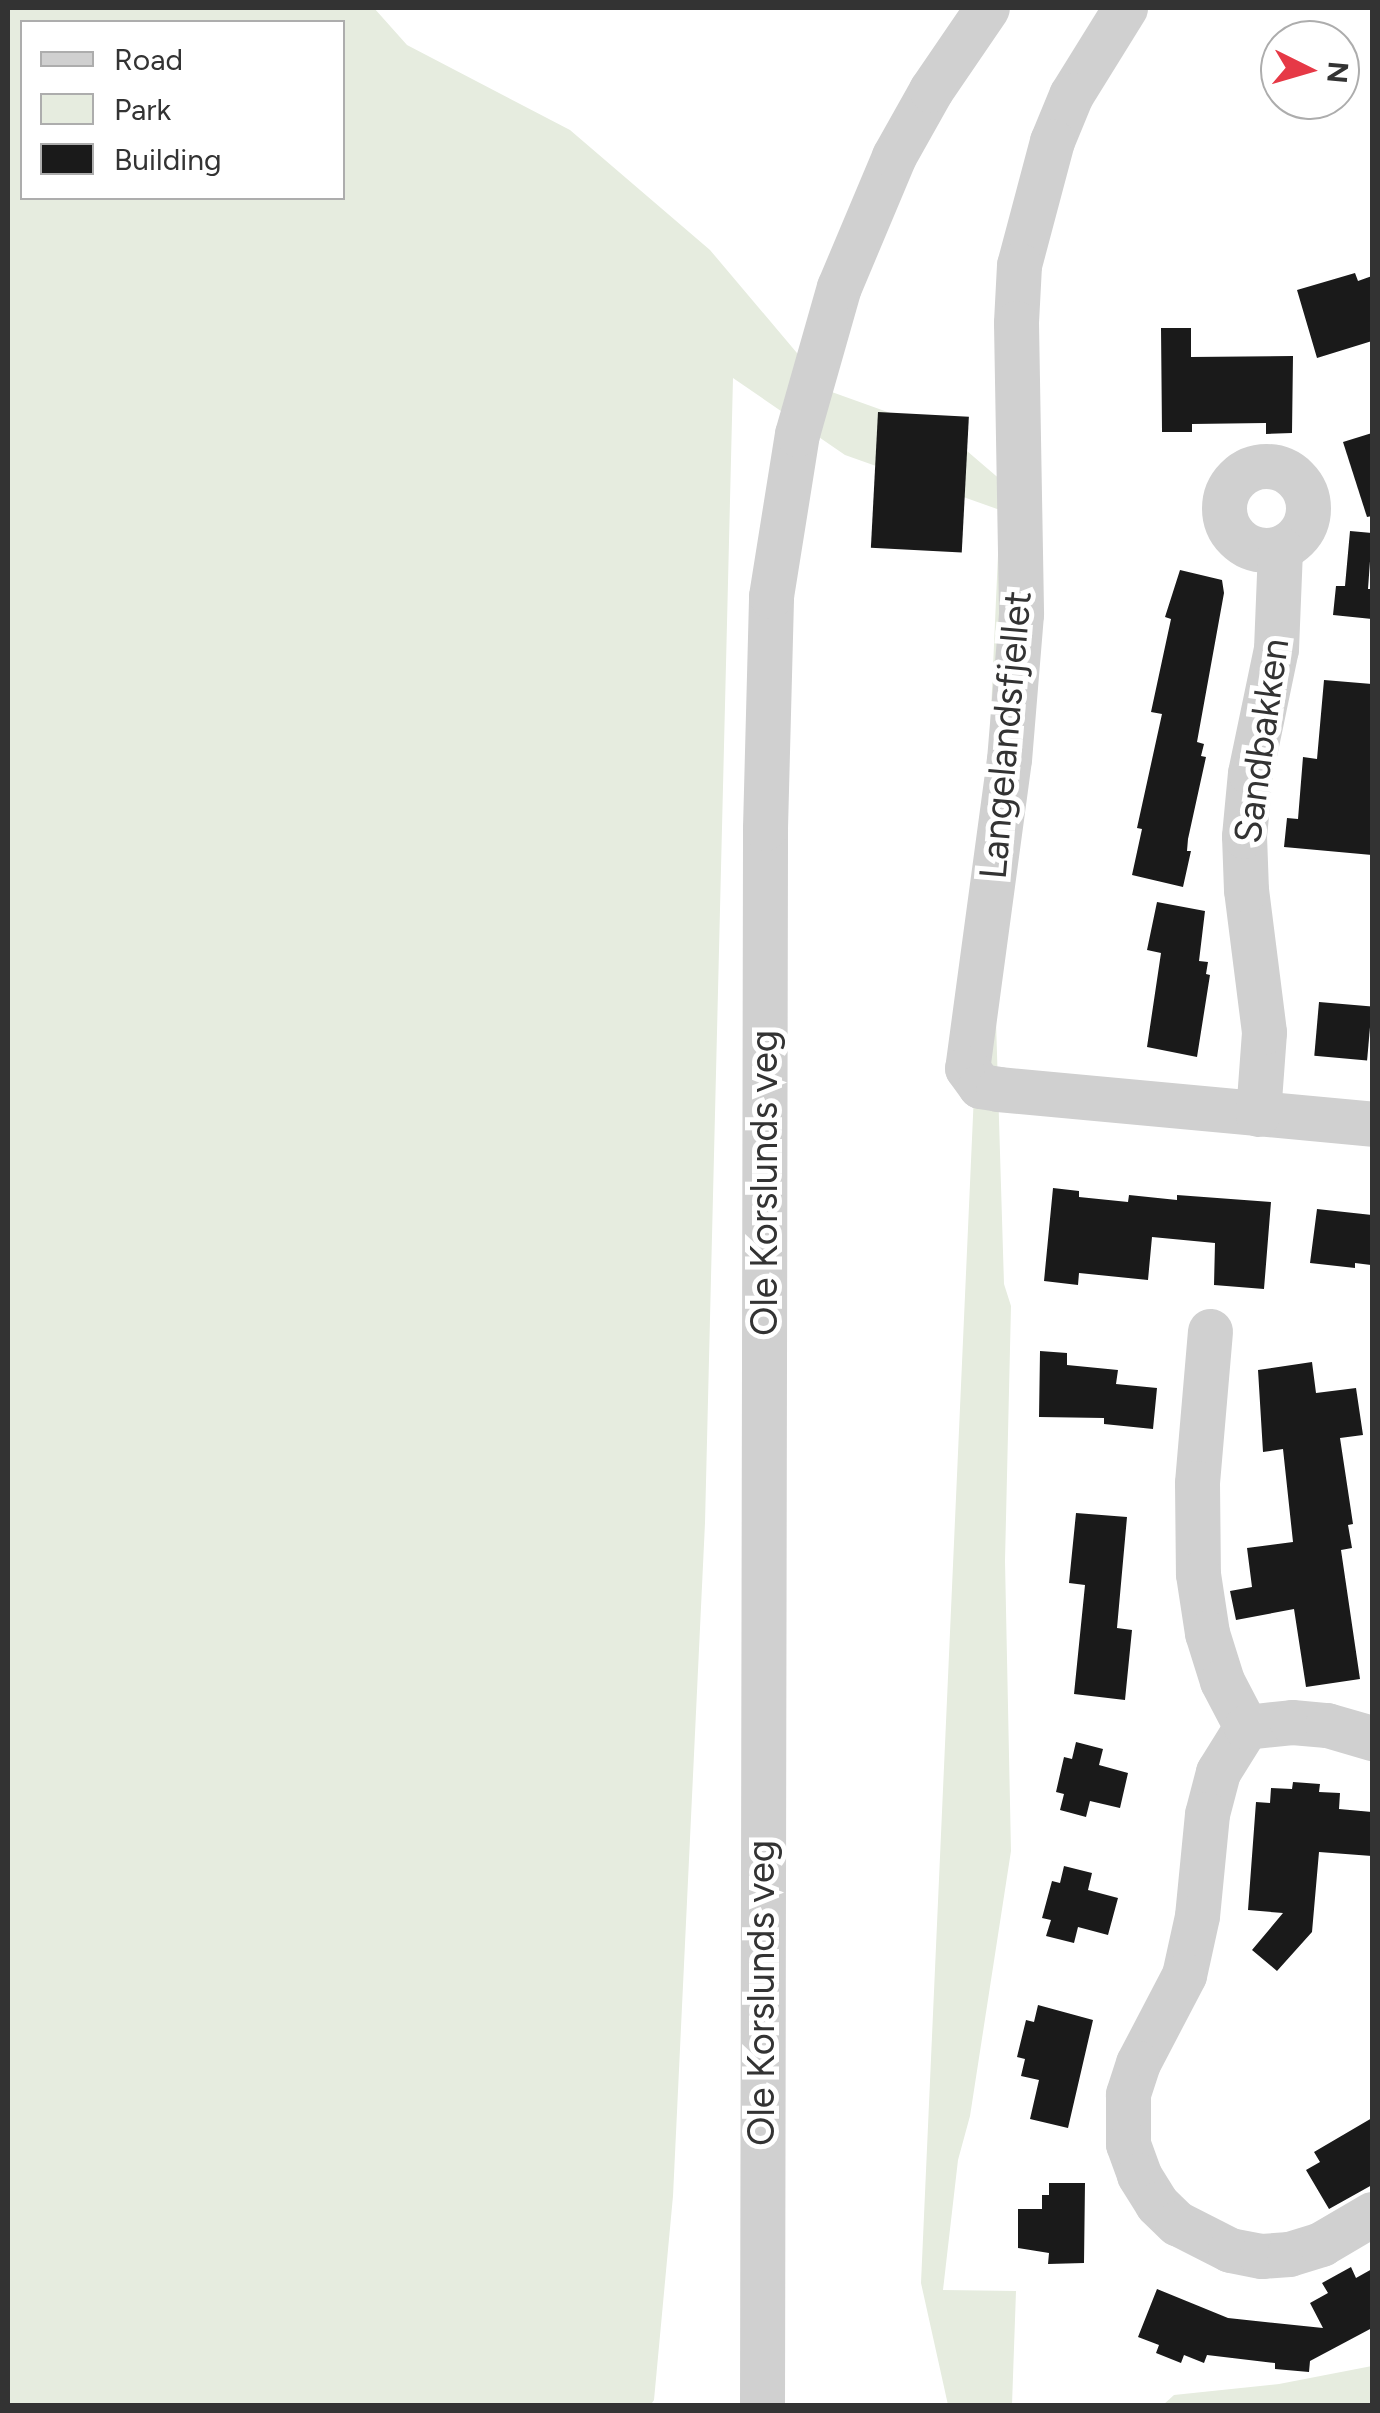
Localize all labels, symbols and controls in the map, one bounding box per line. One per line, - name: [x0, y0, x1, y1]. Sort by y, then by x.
- legend: [20, 20, 345, 200]
- north arrow: [1260, 20, 1360, 120]
- text: Road: [114, 41, 183, 78]
- text: N: [1320, 60, 1356, 85]
- text: Park: [114, 91, 171, 128]
- text: Building: [114, 141, 222, 178]
- street label: Langelandsfjellet: [971, 589, 1041, 881]
- street label: Sandbakken: [1225, 636, 1299, 846]
- street label: Ole Korslunds veg: [742, 1030, 788, 1336]
- street label: Ole Korslunds veg: [739, 1840, 785, 2146]

